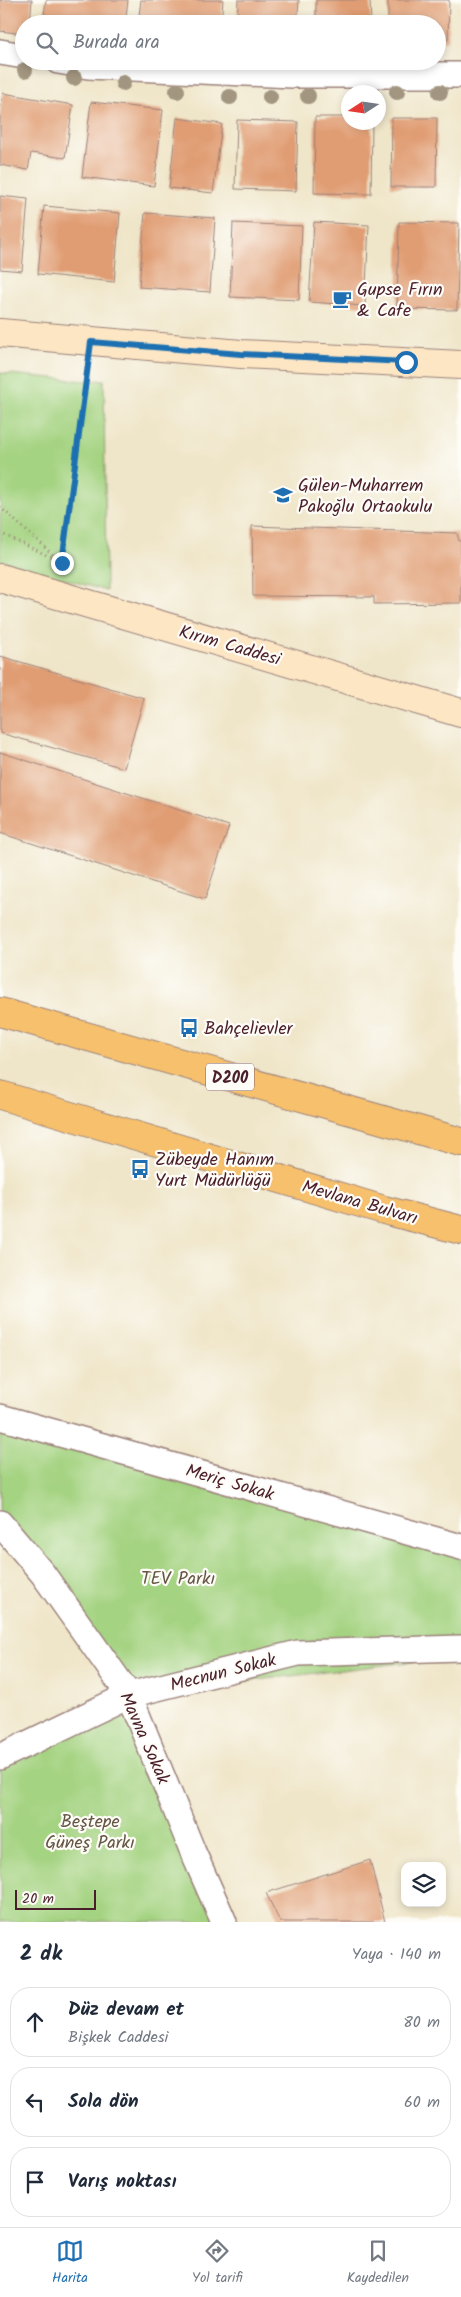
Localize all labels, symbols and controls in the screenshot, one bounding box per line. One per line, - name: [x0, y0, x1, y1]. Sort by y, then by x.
- search box: [15, 15, 446, 70]
- text: Burada ara: [73, 28, 160, 58]
- icon: search: [33, 29, 61, 57]
- north arrow: [341, 85, 386, 130]
- place label: Gupse Fırın & Cafe: [357, 276, 443, 326]
- cafe icon: Gupse Fırın & Cafe: [331, 288, 353, 310]
- route start: [395, 351, 418, 374]
- place label: Gülen-Muharrem Pakoğlu Ortaokulu: [298, 472, 433, 522]
- school or university icon: Gülen-Muharrem Pakoğlu Ortaokulu: [272, 484, 294, 506]
- route end: [51, 552, 74, 575]
- street label: Kırım Caddesi: [175, 618, 285, 675]
- place label: Bahçelievler: [204, 1015, 294, 1044]
- bus stop icon: Bahçelievler: [178, 1017, 200, 1039]
- road number: D200: [206, 1064, 254, 1090]
- place label: Zübeyde Hanım Yurt Müdürlüğü: [155, 1146, 274, 1196]
- bus stop icon: Zübeyde Hanım Yurt Müdürlüğü: [129, 1158, 151, 1180]
- street label: Mevlana Bulvarı: [298, 1173, 421, 1234]
- street label: Meriç Sokak: [182, 1457, 278, 1510]
- park label: TEV Parkı: [141, 1565, 215, 1594]
- street label: Mecnun Sokak: [167, 1646, 280, 1701]
- street label: Mavna Sokak: [110, 1688, 177, 1790]
- park label: Beştepe Güneş Parkı: [45, 1808, 135, 1858]
- map controls: [401, 1862, 446, 1907]
- button: layers: [401, 1862, 446, 1907]
- scale bar: [15, 1887, 96, 1910]
- text: 20 m: [22, 1888, 54, 1910]
- text: 2 dk: [20, 1938, 62, 1971]
- text: Yaya · 140 m: [352, 1942, 441, 1967]
- text: Düz devam et: [68, 1995, 184, 2025]
- icon: ahead: [21, 2008, 49, 2036]
- text: 80 m: [403, 2010, 440, 2035]
- text: Bişkek Caddesi: [68, 2025, 168, 2050]
- text: Sola dön: [68, 2087, 139, 2117]
- icon: left: [21, 2088, 49, 2116]
- text: 60 m: [404, 2090, 440, 2115]
- text: Varış noktası: [68, 2167, 176, 2197]
- icon: arrive: [21, 2168, 49, 2196]
- tab: Harita: [52, 2237, 88, 2289]
- tab: Yol tarifi: [192, 2237, 243, 2289]
- tab: Kaydedilen: [347, 2237, 409, 2289]

